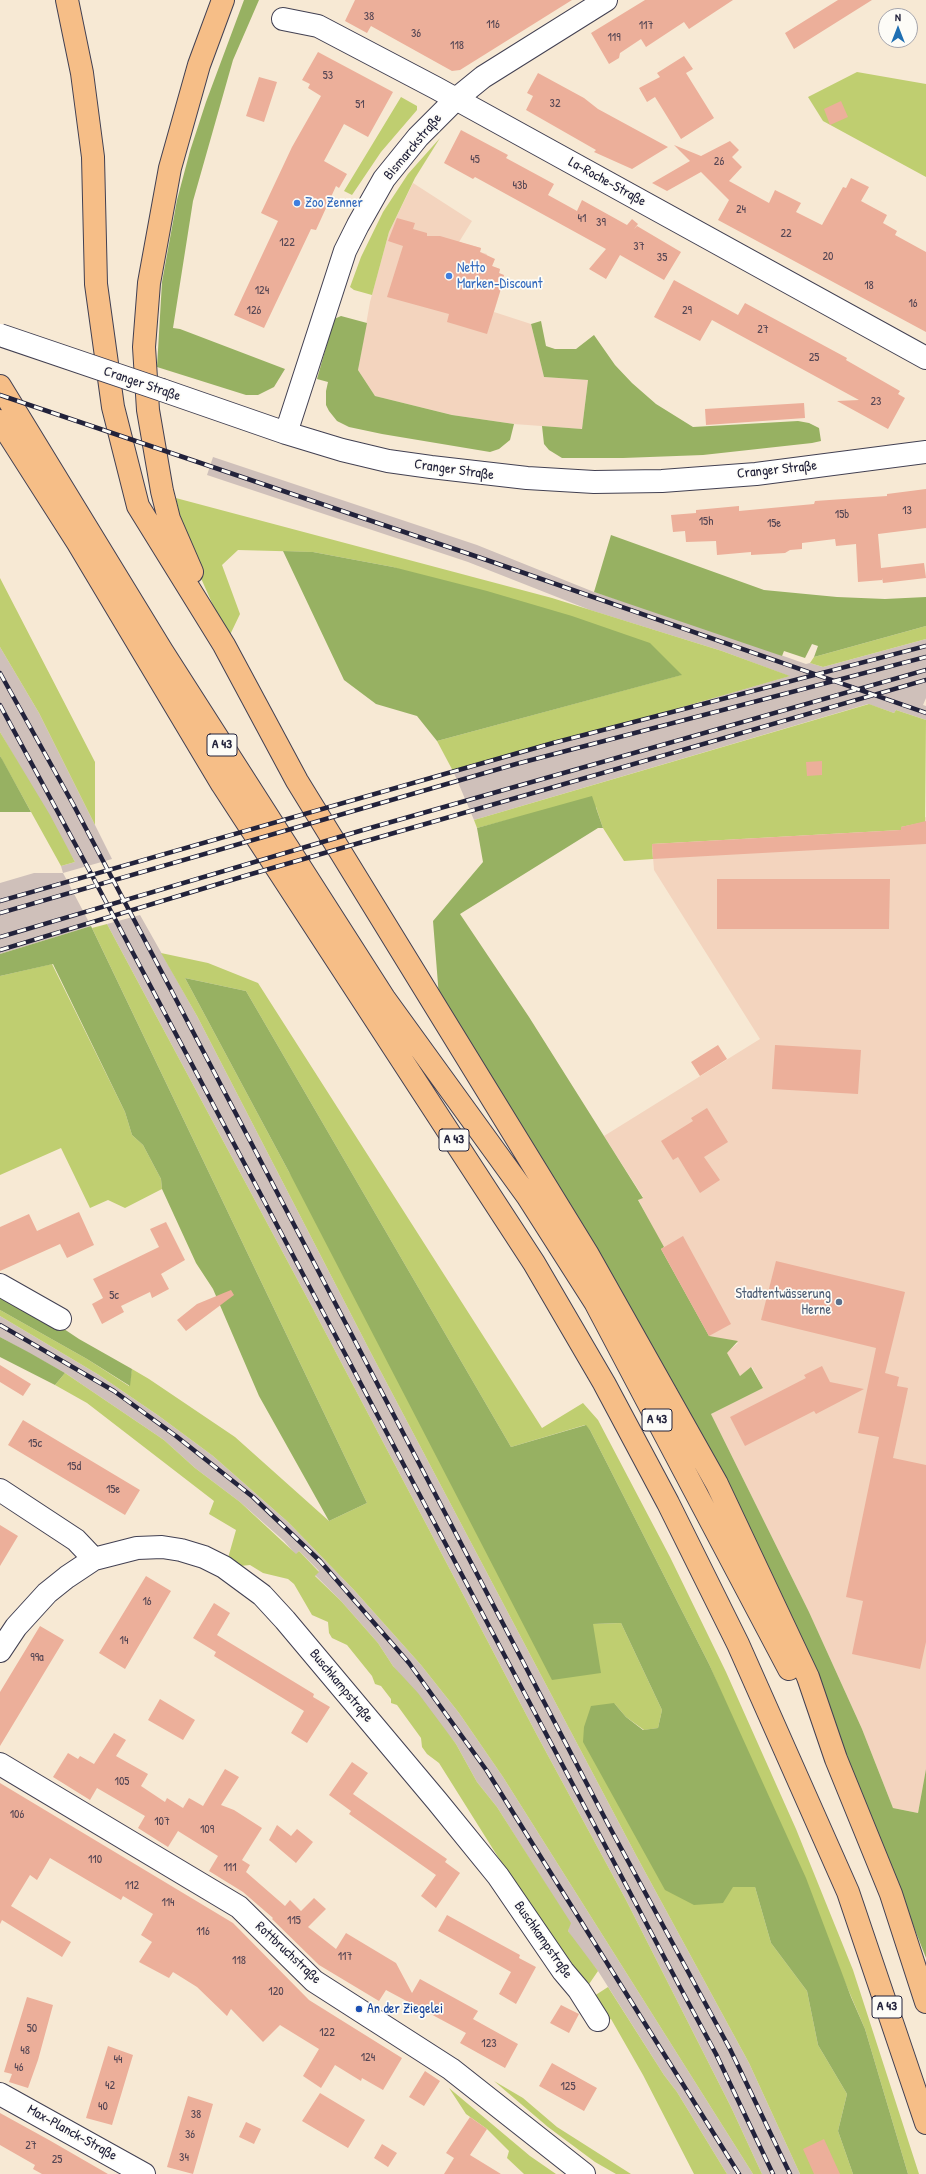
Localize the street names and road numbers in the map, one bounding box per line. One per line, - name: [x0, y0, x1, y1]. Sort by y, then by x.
- street label: Bismarckstraße: [380, 110, 446, 184]
- street label: La-Roche-Straße: [565, 154, 649, 210]
- street label: Cranger Straße: [101, 363, 183, 405]
- street label: Cranger Straße: [413, 456, 495, 484]
- street label: Cranger Straße: [736, 457, 818, 483]
- road number: A 43: [207, 734, 237, 756]
- road number: A 43: [439, 1129, 469, 1151]
- road number: A 43: [642, 1409, 672, 1431]
- street label: Buschkampstraße: [306, 1646, 376, 1726]
- street label: Buschkampstraße: [510, 1898, 576, 1982]
- street label: Rottbruchstraße: [252, 1918, 324, 1988]
- road number: A 43: [872, 1996, 902, 2018]
- street label: Max-Planck-Straße: [24, 2101, 120, 2165]

